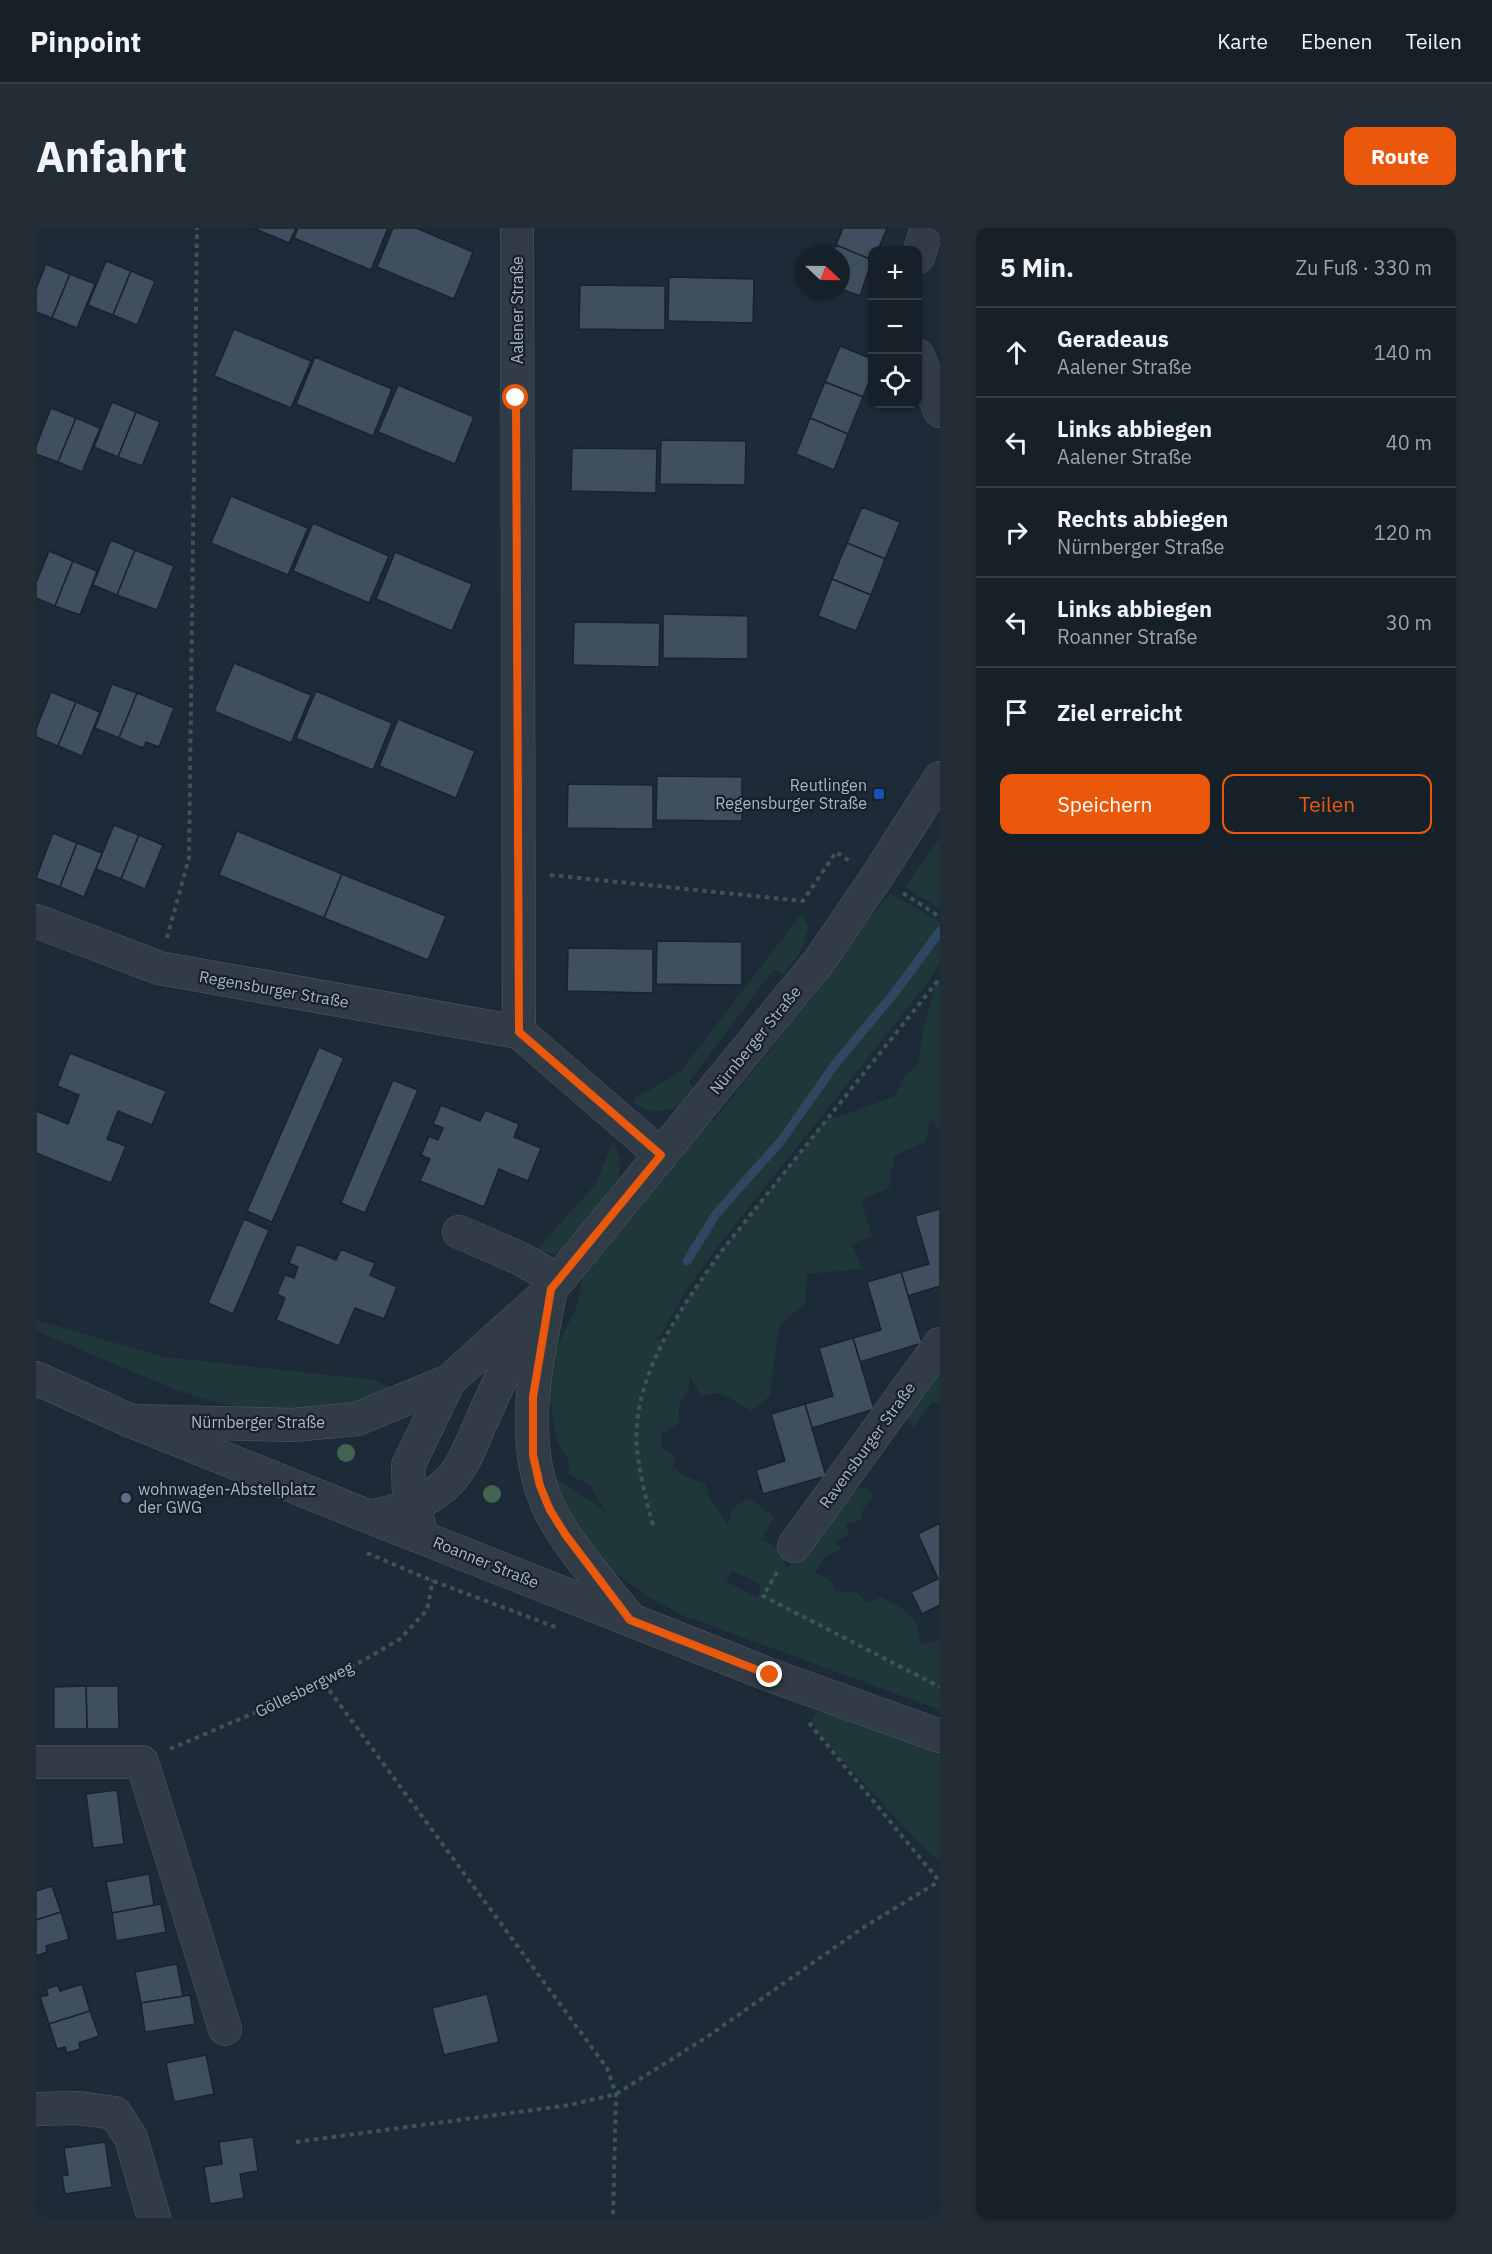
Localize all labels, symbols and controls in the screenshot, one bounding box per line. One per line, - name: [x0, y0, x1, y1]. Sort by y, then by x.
- text: Pinpoint: [30, 23, 141, 60]
- text: Karte: [1217, 27, 1268, 55]
- text: Ebenen: [1301, 27, 1372, 55]
- text: Teilen: [1405, 27, 1462, 55]
- button: Route: [1344, 127, 1456, 185]
- text: Anfahrt: [36, 129, 187, 184]
- north arrow: [796, 246, 850, 300]
- map controls: [868, 246, 922, 408]
- button: +: [868, 246, 922, 300]
- text: 5 Min.: [1000, 250, 1074, 284]
- text: Zu Fuß · 330 m: [1295, 254, 1432, 281]
- street label: Aalener Straße: [507, 256, 527, 364]
- button: −: [868, 300, 922, 354]
- text: Geradeaus: [1057, 324, 1169, 353]
- icon: ahead: [1000, 336, 1033, 369]
- text: 140 m: [1374, 339, 1432, 366]
- text: Aalener Straße: [1057, 353, 1192, 380]
- button: locate: [868, 354, 922, 408]
- route start: [502, 384, 528, 410]
- text: Links abbiegen: [1057, 414, 1212, 443]
- icon: left: [1000, 426, 1033, 459]
- text: 40 m: [1386, 429, 1432, 456]
- text: Aalener Straße: [1057, 443, 1192, 470]
- text: Rechts abbiegen: [1057, 504, 1228, 533]
- icon: right: [1000, 516, 1033, 549]
- text: 120 m: [1374, 519, 1432, 546]
- text: Nürnberger Straße: [1057, 533, 1225, 560]
- text: Links abbiegen: [1057, 594, 1212, 623]
- icon: left: [1000, 606, 1033, 639]
- text: 30 m: [1386, 609, 1432, 636]
- text: Roanner Straße: [1057, 623, 1198, 650]
- icon: arrive: [1000, 696, 1033, 729]
- text: Ziel erreicht: [1057, 698, 1182, 727]
- button: Speichern: [1000, 774, 1210, 834]
- button: Teilen: [1222, 774, 1432, 834]
- place label: Reutlingen Regensburger Straße: [715, 775, 867, 813]
- marker: Reutlingen Regensburger Straße: [872, 787, 886, 801]
- street label: Regensburger Straße: [198, 966, 351, 1012]
- street label: Nürnberger Straße: [705, 981, 805, 1098]
- street label: Ravensburger Straße: [815, 1378, 920, 1512]
- street label: Nürnberger Straße: [191, 1412, 325, 1432]
- place label: wohnwagen-Abstellplatz der GWG: [138, 1479, 316, 1517]
- marker: wohnwagen-Abstellplatz der GWG: [119, 1491, 133, 1505]
- street label: Roanner Straße: [430, 1532, 542, 1592]
- street label: Göllesbergweg: [252, 1656, 357, 1721]
- route end: [756, 1661, 782, 1687]

